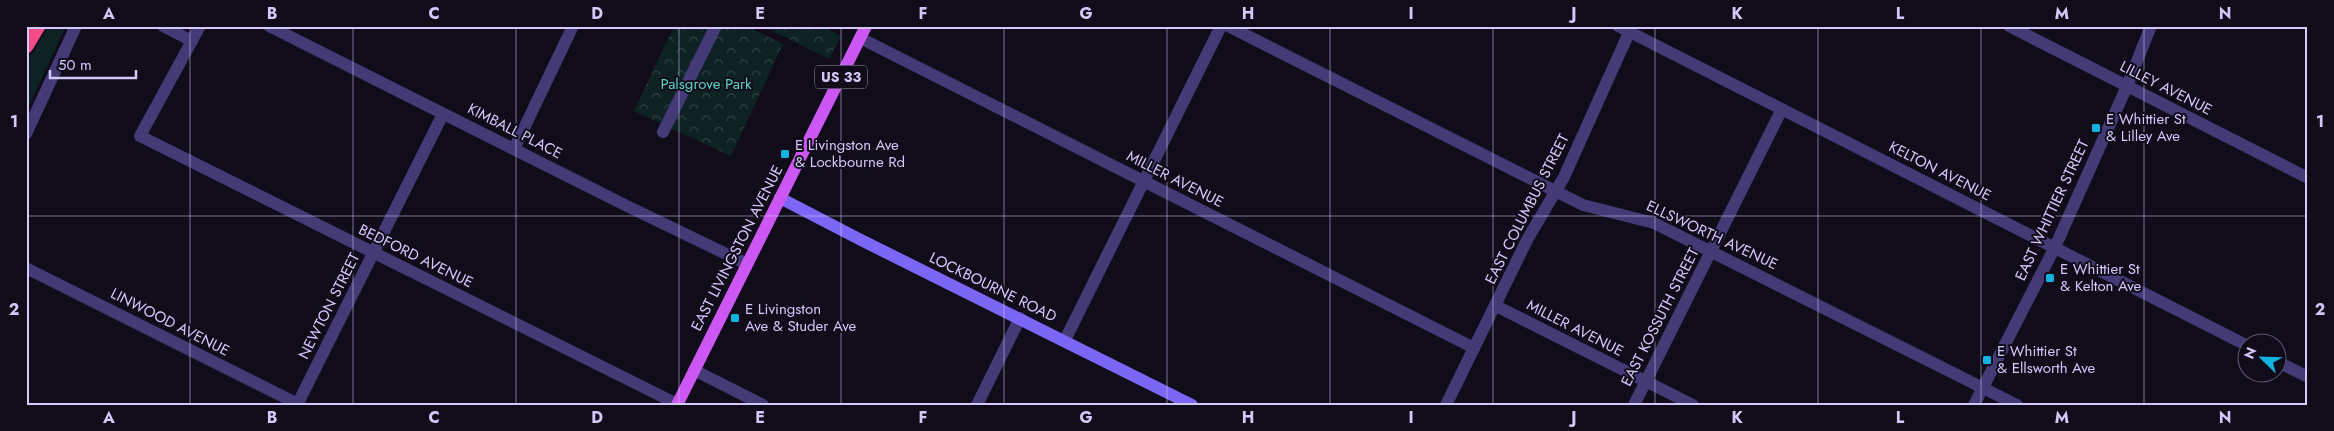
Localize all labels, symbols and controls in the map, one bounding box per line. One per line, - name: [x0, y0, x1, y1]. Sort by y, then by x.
- text: A: [102, 2, 115, 25]
- text: B: [267, 2, 277, 25]
- text: C: [428, 2, 440, 25]
- text: D: [591, 2, 603, 25]
- text: E: [755, 2, 765, 25]
- text: F: [919, 2, 927, 25]
- text: G: [1079, 2, 1093, 25]
- text: H: [1242, 2, 1254, 25]
- text: I: [1408, 2, 1414, 25]
- text: J: [1568, 2, 1577, 25]
- text: K: [1731, 2, 1743, 25]
- text: L: [1896, 2, 1905, 25]
- text: M: [2055, 2, 2069, 25]
- text: N: [2219, 2, 2231, 25]
- scale bar: [50, 48, 136, 80]
- text: 50 m: [58, 54, 92, 76]
- street label: LILLEY AVENUE: [2116, 55, 2216, 121]
- road number: US 33: [815, 66, 867, 88]
- park label: Palsgrove Park: [660, 73, 752, 95]
- street label: KIMBALL PLACE: [464, 98, 566, 164]
- place label: E Whittier St & Lilley Ave: [2106, 108, 2186, 147]
- text: 1: [10, 110, 18, 133]
- text: 1: [2316, 110, 2324, 133]
- marker: E Whittier St & Lilley Ave: [2090, 122, 2102, 134]
- street label: EAST COLUMBUS STREET: [1480, 130, 1574, 288]
- place label: E Livingston Ave & Lockbourne Rd: [795, 134, 905, 173]
- street label: KELTON AVENUE: [1885, 136, 1995, 206]
- street label: EAST WHITTIER STREET: [2010, 136, 2094, 284]
- street label: MILLER AVENUE: [1123, 145, 1227, 213]
- marker: E Livingston Ave & Lockbourne Rd: [779, 148, 791, 160]
- street label: EAST LIVINGSTON AVENUE: [686, 161, 788, 335]
- street label: ELLSWORTH AVENUE: [1643, 195, 1781, 275]
- street label: BEDFORD AVENUE: [355, 219, 477, 293]
- street label: EAST KOSSUTH STREET: [1616, 244, 1704, 390]
- street label: LOCKBOURNE ROAD: [926, 247, 1060, 327]
- street label: NEWTON STREET: [293, 249, 365, 363]
- place label: E Whittier St & Kelton Ave: [2060, 258, 2142, 297]
- marker: E Whittier St & Kelton Ave: [2044, 272, 2056, 284]
- street label: LINWOOD AVENUE: [107, 282, 233, 362]
- street label: MILLER AVENUE: [1523, 294, 1627, 362]
- text: 2: [9, 298, 19, 321]
- place label: E Livingston Ave & Studer Ave: [745, 298, 857, 337]
- text: 2: [2315, 298, 2325, 321]
- marker: E Livingston Ave & Studer Ave: [729, 312, 741, 324]
- north arrow: [2236, 334, 2286, 384]
- place label: E Whittier St & Ellsworth Ave: [1997, 340, 2096, 379]
- text: N: [2239, 344, 2261, 362]
- marker: E Whittier St & Ellsworth Ave: [1981, 354, 1993, 366]
- text: A: [102, 406, 115, 429]
- text: B: [267, 406, 277, 429]
- text: C: [428, 406, 440, 429]
- text: D: [591, 406, 603, 429]
- text: E: [755, 406, 765, 429]
- text: F: [919, 406, 927, 429]
- text: G: [1079, 406, 1093, 429]
- text: H: [1242, 406, 1254, 429]
- text: I: [1408, 406, 1414, 429]
- text: J: [1568, 406, 1577, 429]
- text: K: [1731, 406, 1743, 429]
- text: L: [1896, 406, 1905, 429]
- text: M: [2055, 406, 2069, 429]
- text: N: [2219, 406, 2231, 429]

